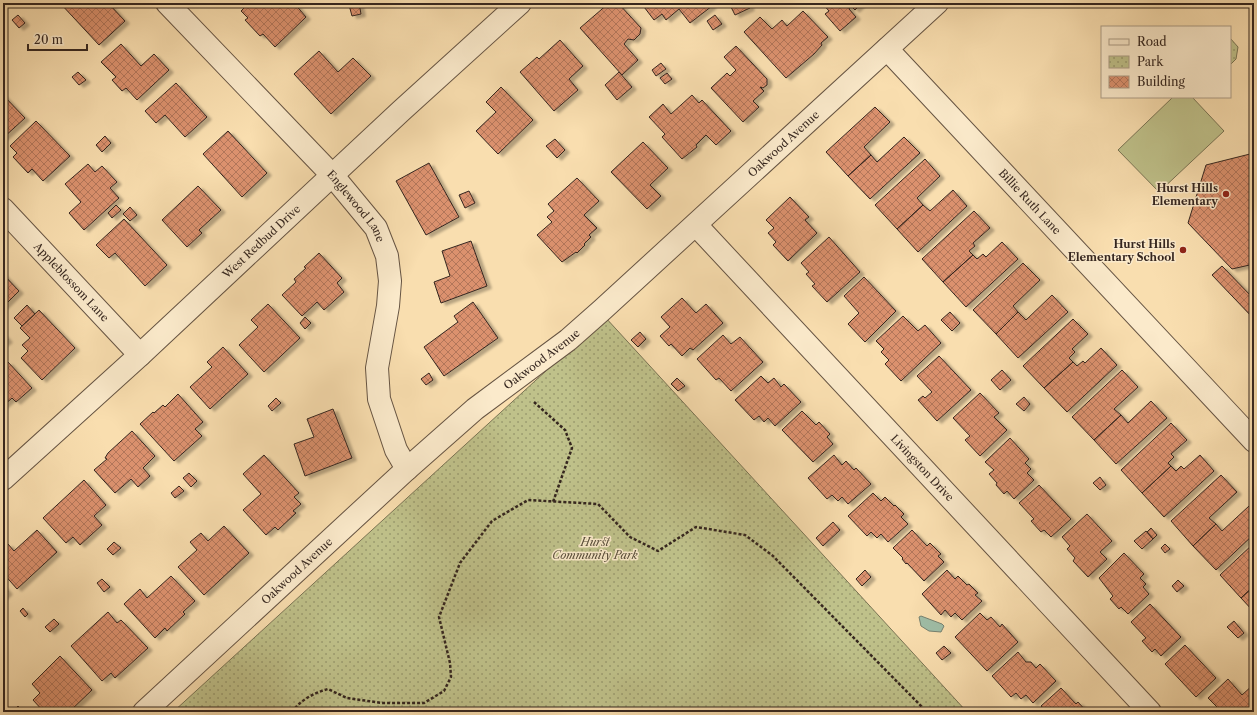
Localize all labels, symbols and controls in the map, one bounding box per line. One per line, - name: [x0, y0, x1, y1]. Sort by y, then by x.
- scale bar: [28, 26, 87, 52]
- legend: [1101, 26, 1231, 98]
- text: 20 m: [34, 32, 63, 47]
- text: Road: [1137, 34, 1167, 49]
- text: Park: [1137, 54, 1164, 69]
- text: Building: [1137, 74, 1185, 89]
- street label: Oakwood Avenue: [745, 108, 822, 180]
- street label: Billie Ruth Lane: [996, 166, 1064, 237]
- street label: Englewood Lane: [324, 167, 388, 244]
- place label: Hurst Hills Elementary: [1152, 181, 1218, 208]
- marker: Hurst Hills Elementary: [1221, 189, 1231, 199]
- street label: West Redbud Drive: [219, 202, 303, 282]
- place label: Hurst Hills Elementary School: [1068, 237, 1175, 264]
- street label: Appleblossom Lane: [30, 239, 112, 324]
- marker: Hurst Hills Elementary School: [1178, 245, 1188, 255]
- street label: Oakwood Avenue: [501, 326, 583, 392]
- street label: Livingston Drive: [888, 432, 957, 504]
- street label: Oakwood Avenue: [258, 535, 335, 607]
- park label: Hurst Community Park: [552, 535, 638, 562]

